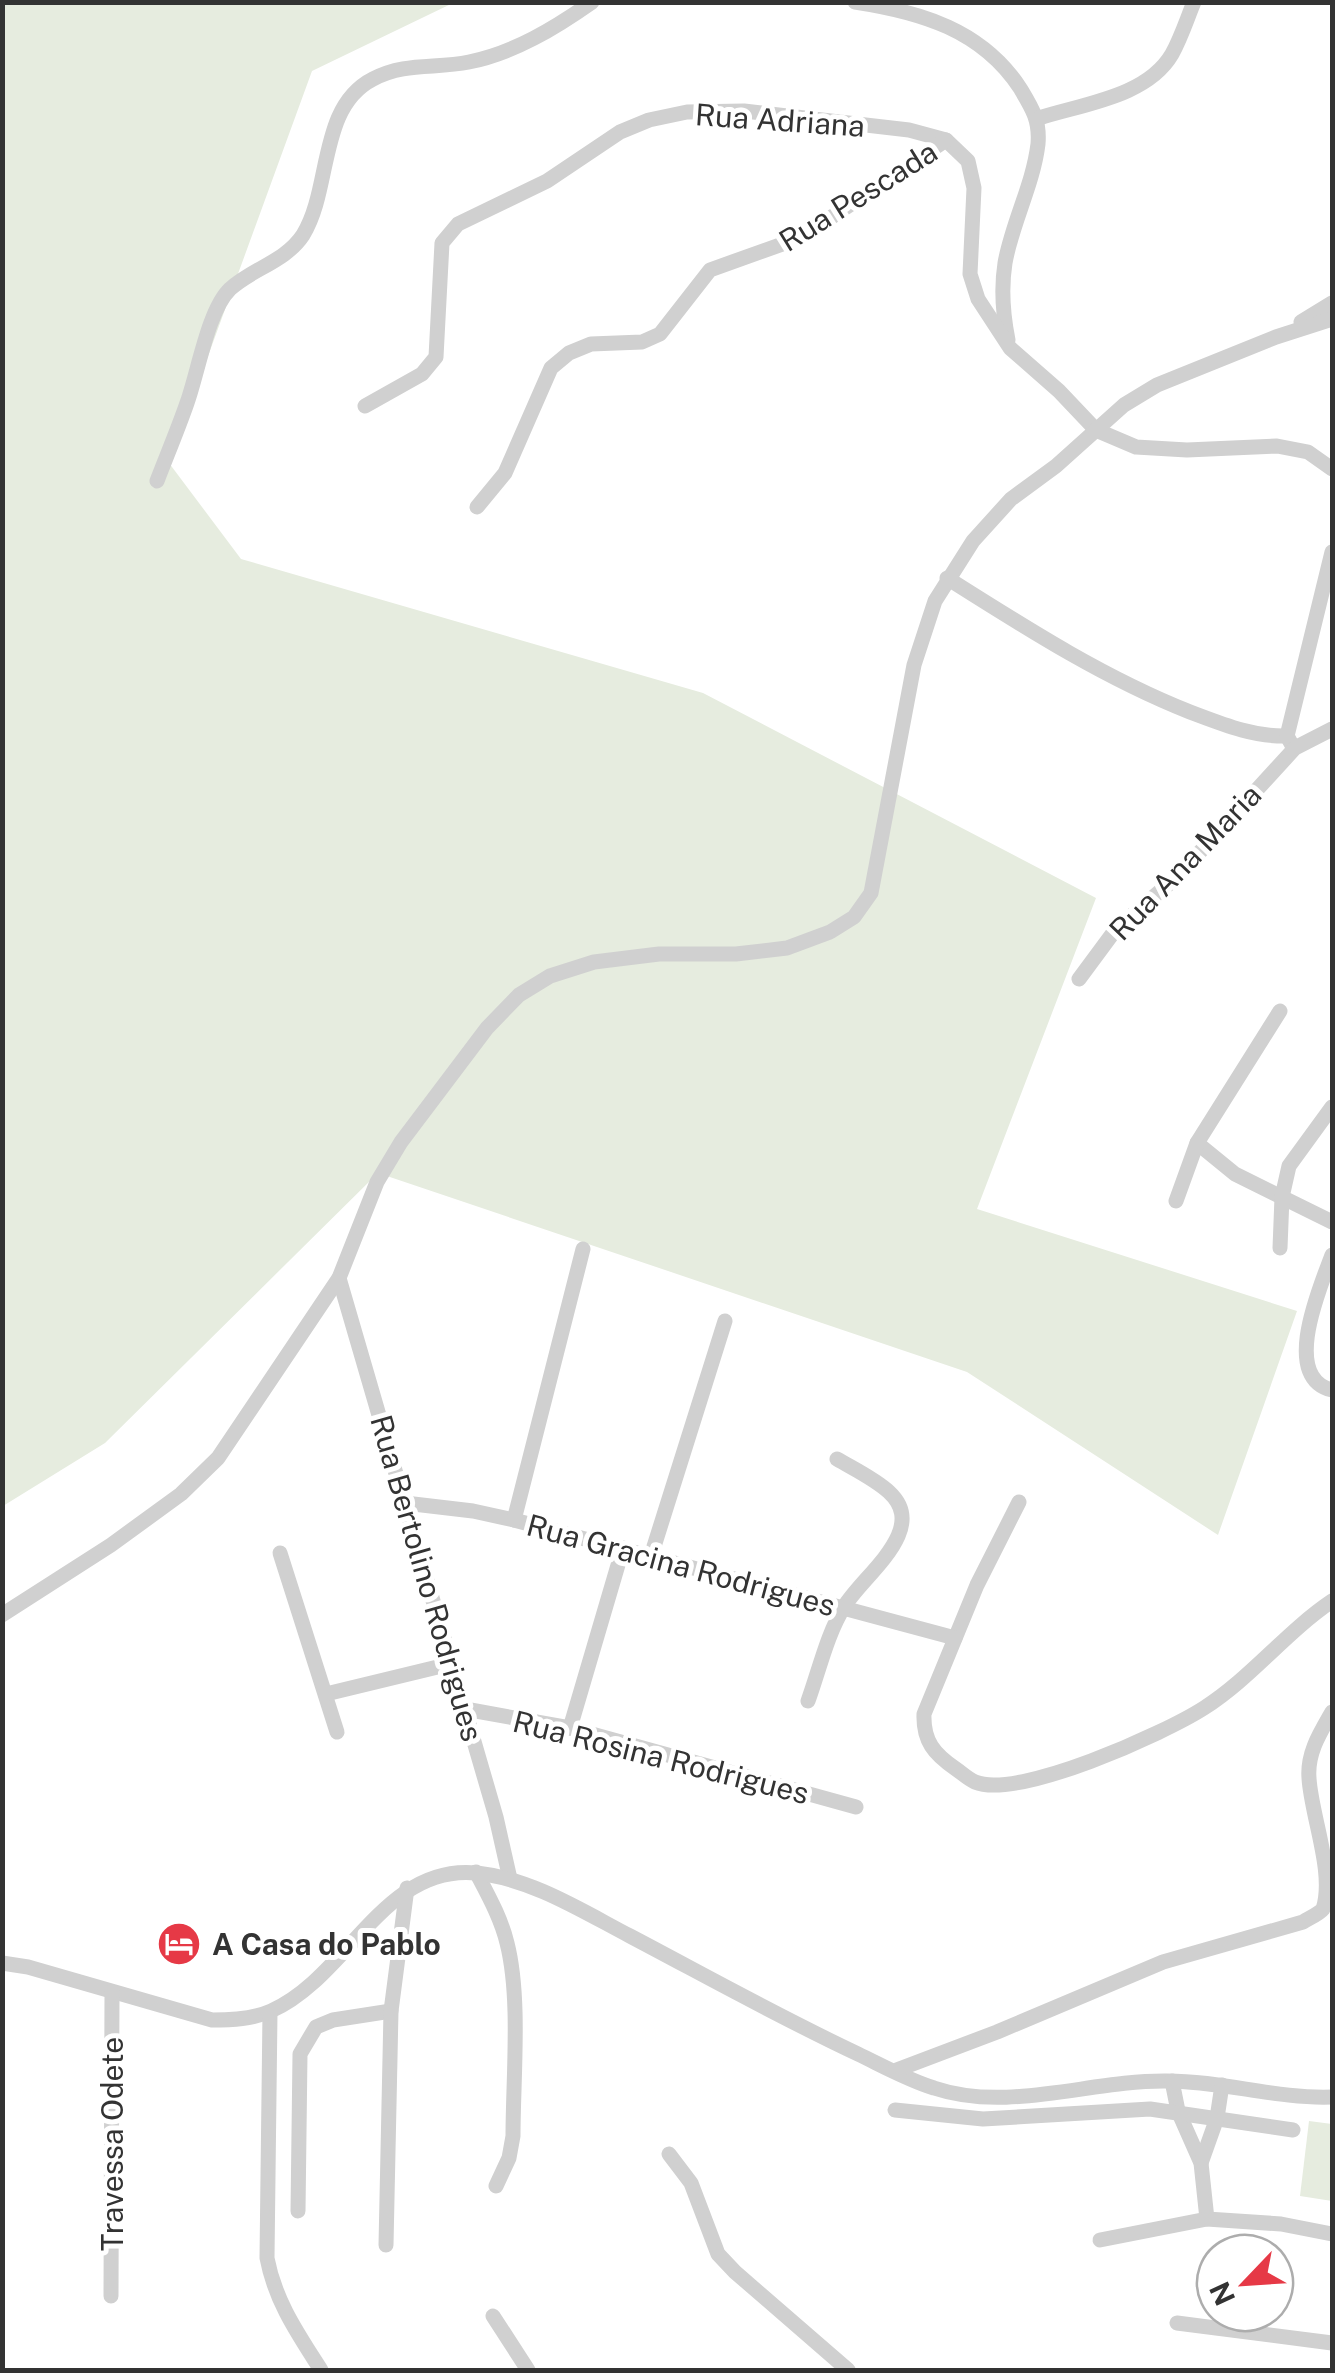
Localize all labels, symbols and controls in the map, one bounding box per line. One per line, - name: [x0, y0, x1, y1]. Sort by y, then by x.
- street label: Rua Adriana: [694, 96, 866, 144]
- street label: Rua Pescada: [772, 133, 944, 259]
- street label: Rua Ana Maria: [1102, 777, 1268, 947]
- street label: Rua Bertolino Rodrigues: [363, 1411, 491, 1745]
- street label: Rua Gracina Rodrigues: [523, 1507, 839, 1623]
- street label: Rua Rosina Rodrigues: [509, 1703, 813, 1811]
- hotel icon: A Casa do Pablo: [156, 1921, 202, 1967]
- place label: A Casa do Pablo: [212, 1926, 441, 1962]
- street label: Travessa Odete: [94, 2037, 130, 2251]
- north arrow: [1195, 2233, 1295, 2333]
- text: N: [1202, 2277, 1241, 2311]

